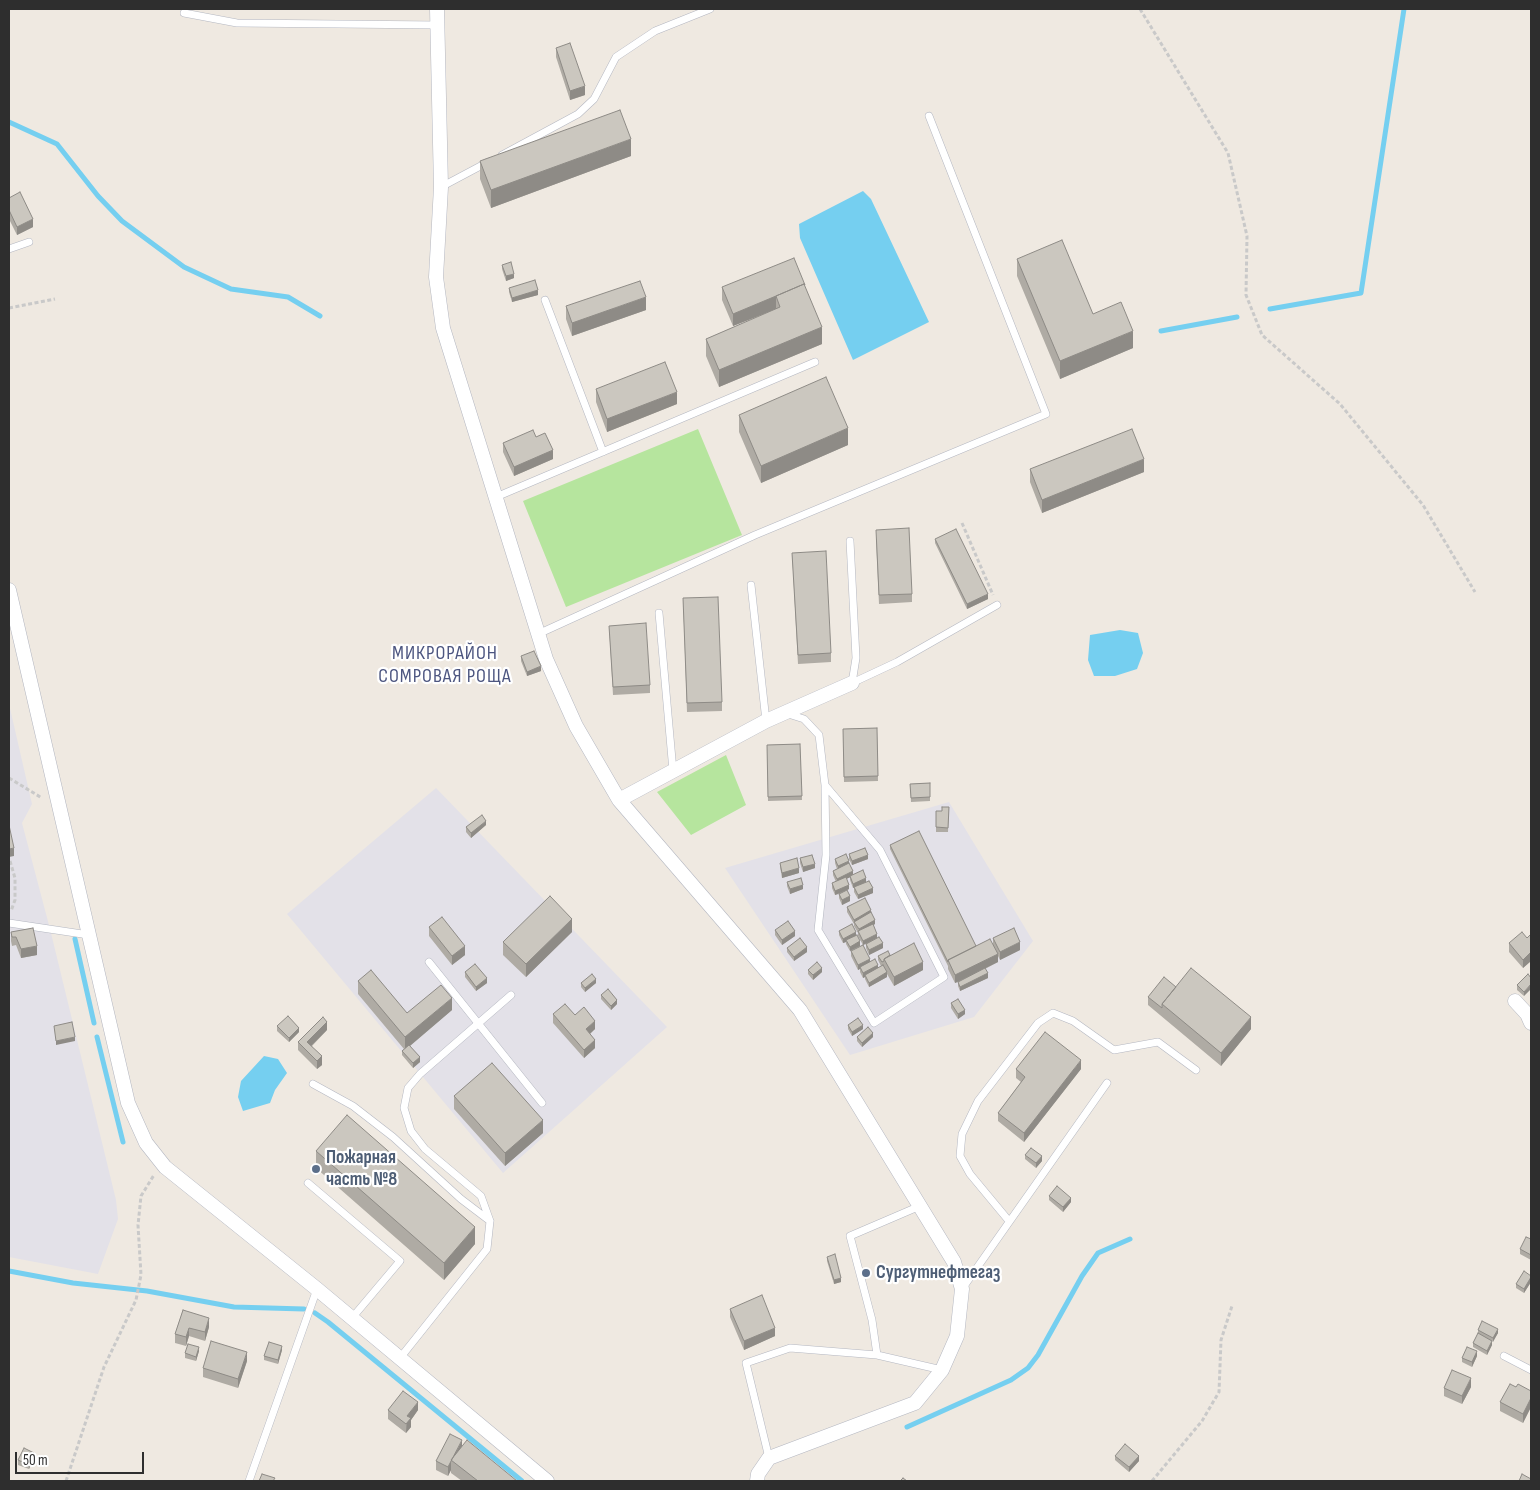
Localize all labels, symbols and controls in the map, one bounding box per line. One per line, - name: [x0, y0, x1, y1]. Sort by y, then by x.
- district label: МИКРОРАЙОН СОМРОВАЯ РОЩА: [377, 642, 513, 689]
- place label: Пожарная часть №8: [326, 1147, 397, 1191]
- marker: Пожарная часть №8: [310, 1163, 322, 1175]
- place label: Сургутнефтегаз: [876, 1262, 1000, 1284]
- marker: Сургутнефтегаз: [860, 1267, 872, 1279]
- scale bar: [18, 1442, 146, 1474]
- text: 50 m: [23, 1451, 48, 1470]

